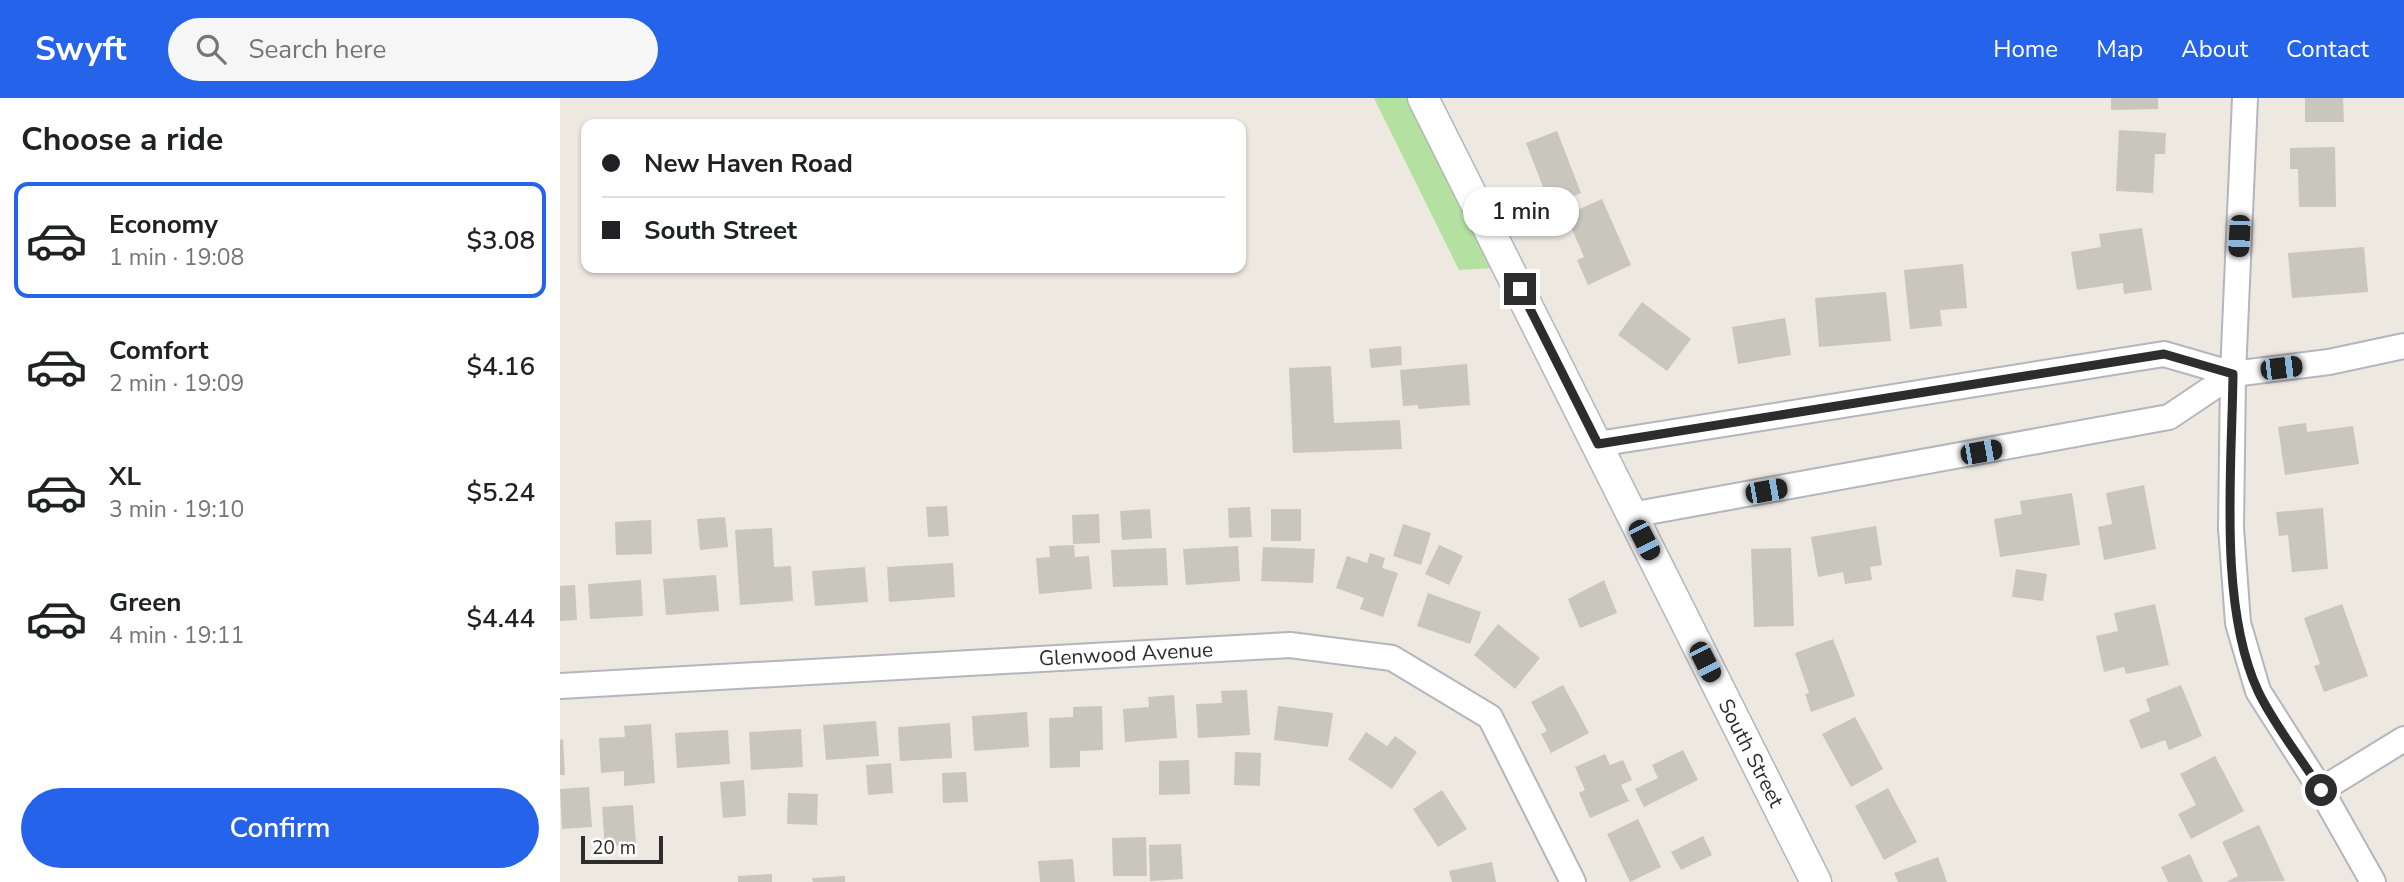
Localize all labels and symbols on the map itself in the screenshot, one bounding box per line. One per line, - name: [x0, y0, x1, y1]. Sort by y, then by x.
- callout: 1 min: [1462, 188, 1578, 236]
- car: [2228, 214, 2251, 258]
- route end: [1504, 273, 1536, 305]
- car: [2259, 355, 2304, 381]
- car: [1959, 438, 2004, 466]
- car: [1744, 477, 1789, 505]
- car: [1626, 517, 1663, 563]
- street label: Glenwood Avenue: [1038, 635, 1214, 673]
- car: [1687, 639, 1724, 685]
- street label: South Street: [1712, 694, 1791, 813]
- route start: [2305, 774, 2337, 806]
- scale bar: [581, 833, 663, 865]

